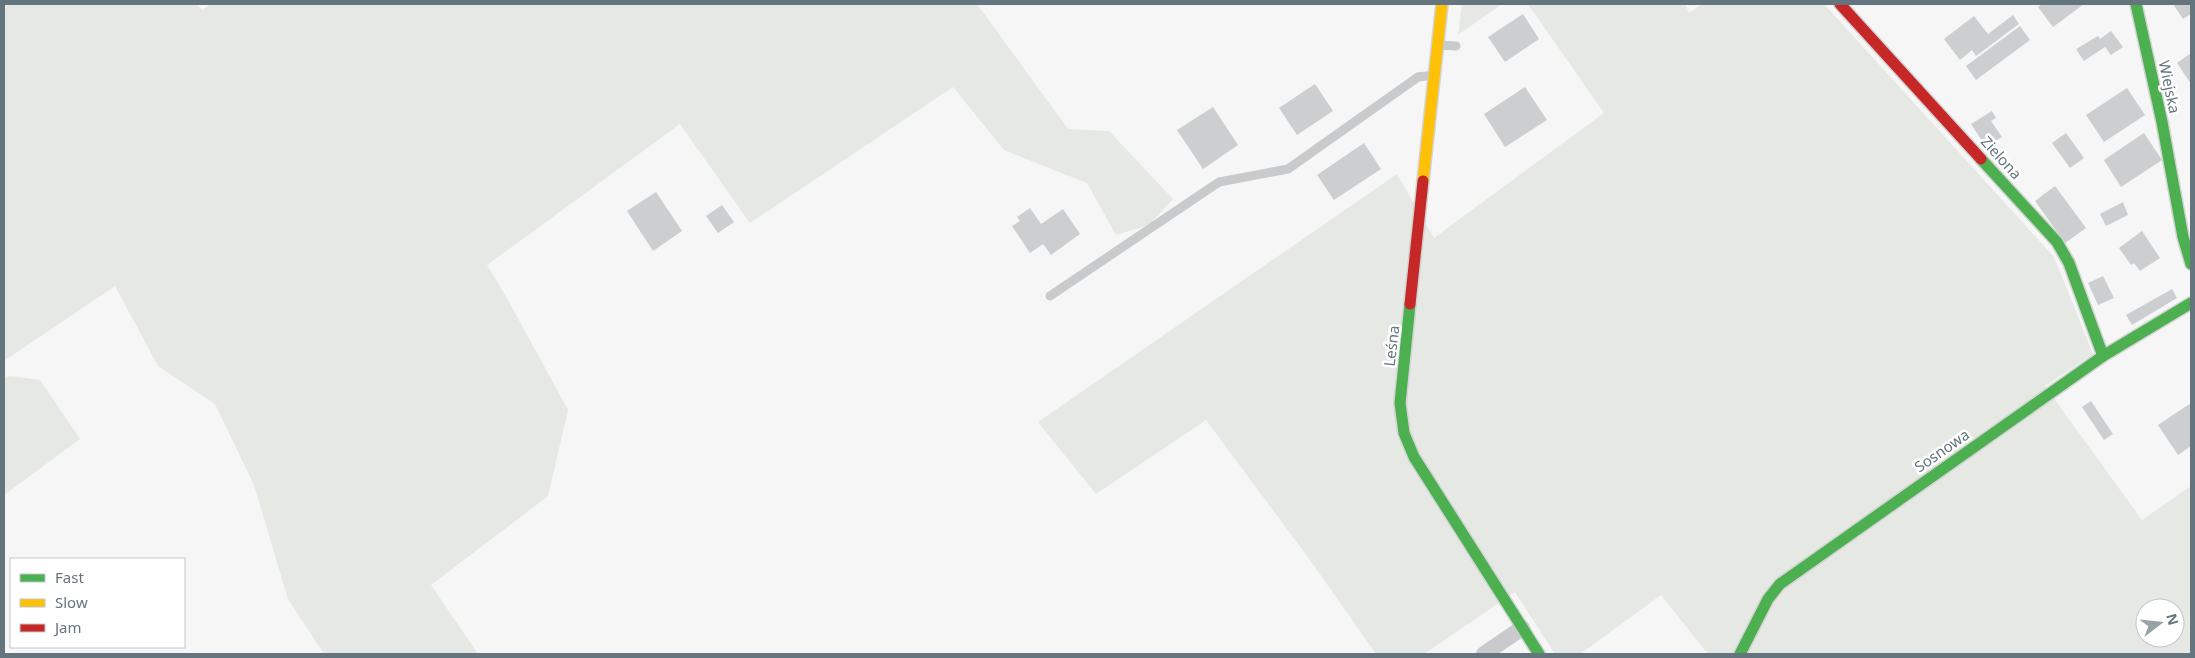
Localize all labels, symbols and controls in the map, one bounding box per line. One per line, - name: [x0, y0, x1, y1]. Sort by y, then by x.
- street label: Wiejska: [2155, 58, 2185, 115]
- street label: Zielona: [1977, 131, 2026, 183]
- street label: Leśna: [1379, 324, 1403, 368]
- street label: Sosnowa: [1910, 424, 1973, 476]
- legend: [10, 558, 185, 648]
- text: Fast: [55, 567, 84, 587]
- text: Slow: [55, 592, 88, 612]
- north arrow: [2135, 598, 2185, 648]
- text: N: [2162, 611, 2184, 627]
- text: Jam: [53, 617, 82, 637]

